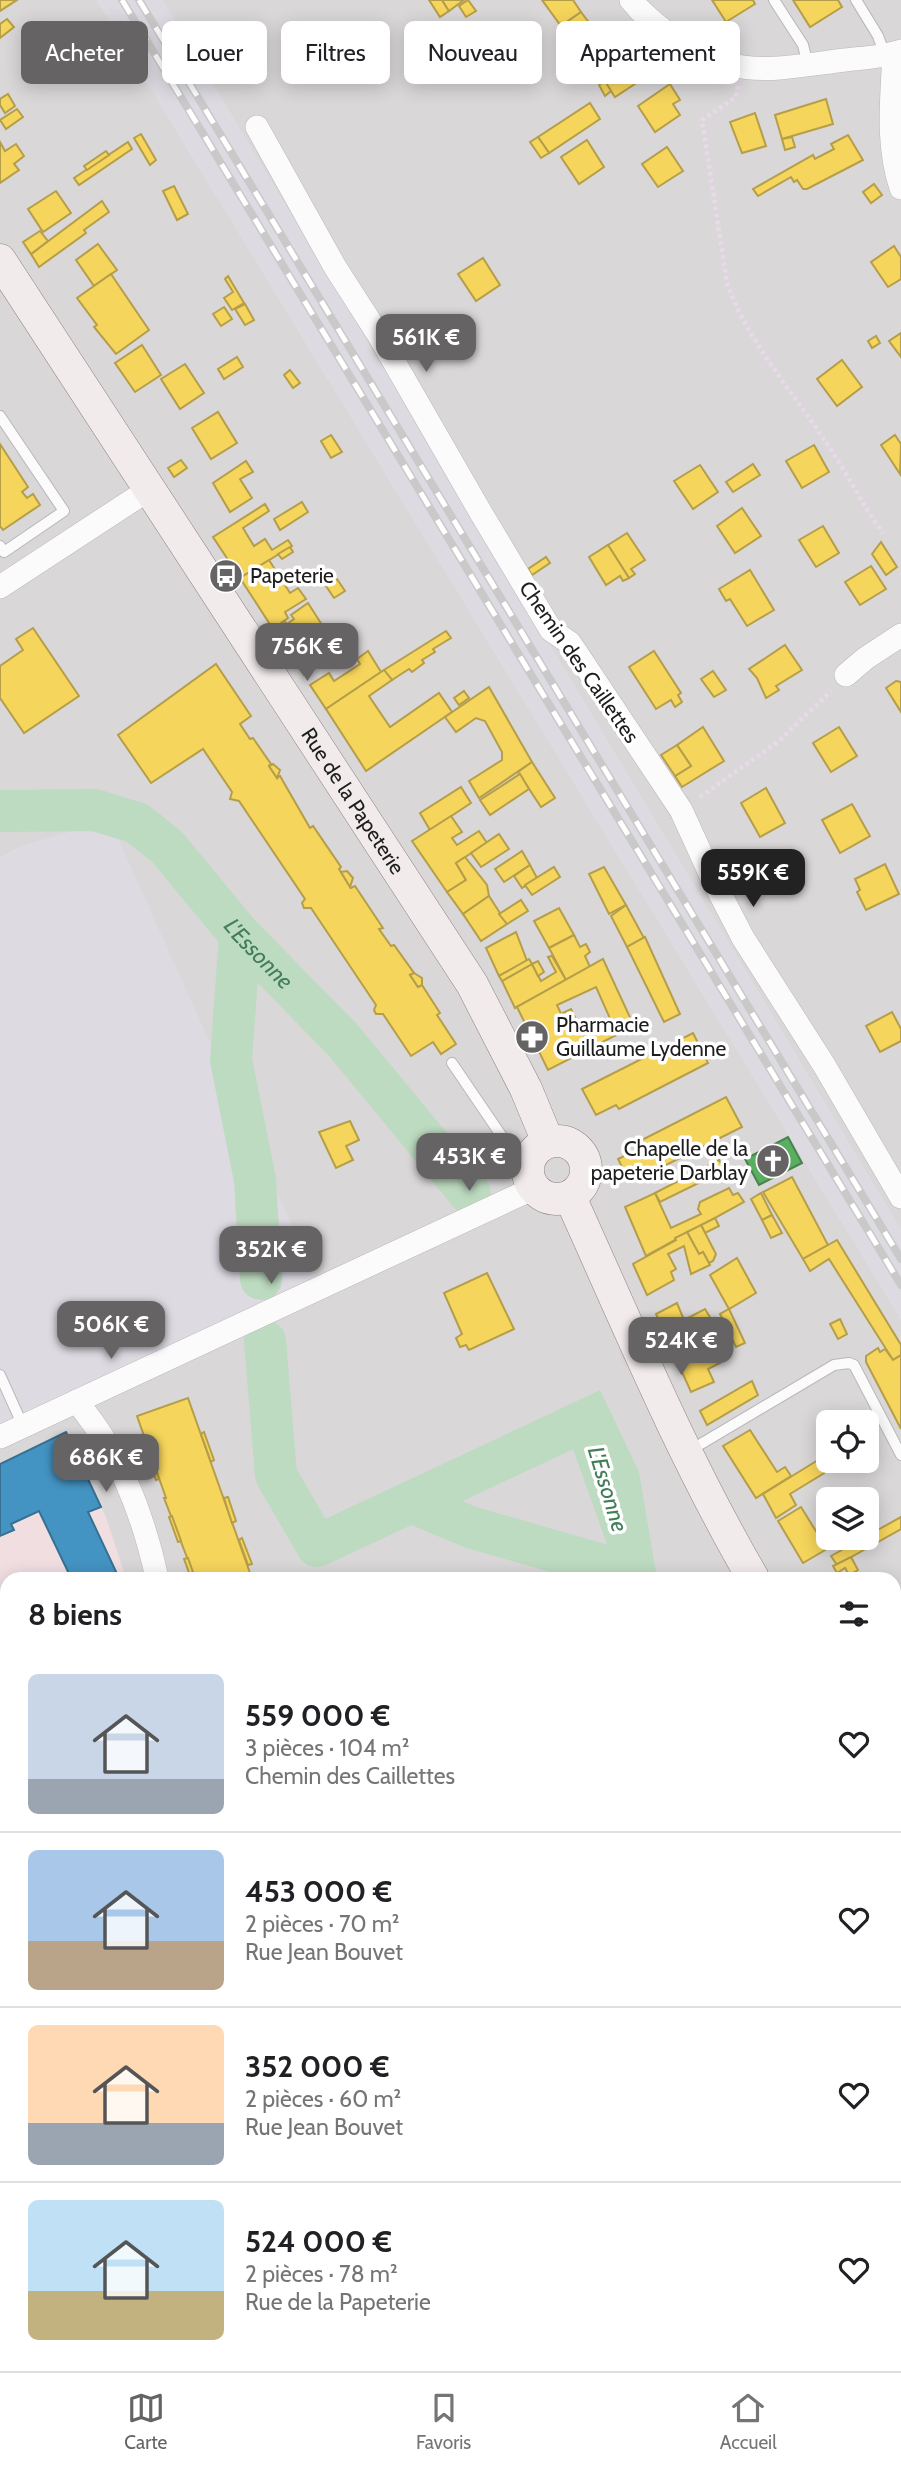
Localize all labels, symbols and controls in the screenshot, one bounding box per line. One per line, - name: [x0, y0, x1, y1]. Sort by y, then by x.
- chip: Acheter: [21, 21, 148, 84]
- chip: Louer: [162, 21, 267, 84]
- chip: Filtres: [281, 21, 390, 84]
- chip: Nouveau: [404, 21, 542, 84]
- chip: Appartement: [556, 21, 740, 84]
- pin: 561K €: [369, 314, 483, 374]
- text: 561K €: [392, 323, 460, 351]
- bus stop icon: Papeterie: [207, 557, 245, 595]
- place label: Papeterie: [250, 563, 334, 588]
- street label: Chemin des Caillettes: [514, 576, 645, 748]
- pin: 756K €: [250, 624, 364, 683]
- text: 756K €: [271, 632, 343, 660]
- street label: Rue de la Papeterie: [296, 723, 410, 879]
- pin: 559K €: [696, 850, 810, 909]
- text: 559K €: [717, 858, 789, 886]
- water label: L'Essonne: [218, 913, 299, 995]
- place label: Pharmacie Guillaume Lydenne: [556, 1012, 727, 1061]
- pharmacy icon: Pharmacie Guillaume Lydenne: [513, 1018, 551, 1056]
- pin: 453K €: [412, 1134, 526, 1193]
- place label: Chapelle de la papeterie Darblay: [591, 1136, 748, 1185]
- text: 453K €: [432, 1142, 506, 1170]
- church icon: Chapelle de la papeterie Darblay: [754, 1142, 792, 1180]
- pin: 352K €: [214, 1226, 328, 1286]
- text: 352K €: [235, 1235, 307, 1263]
- pin: 506K €: [54, 1302, 168, 1361]
- text: 506K €: [73, 1310, 149, 1338]
- pin: 524K €: [624, 1318, 738, 1377]
- text: 524K €: [644, 1326, 718, 1354]
- map controls: [816, 1410, 879, 1550]
- button: locate: [816, 1410, 879, 1473]
- pin: 686K €: [49, 1434, 163, 1494]
- text: 686K €: [69, 1443, 143, 1471]
- water label: L'Essonne: [582, 1443, 634, 1535]
- button: layers: [816, 1487, 879, 1550]
- icon: filters: [835, 1595, 873, 1633]
- text: 8 biens: [28, 1596, 122, 1633]
- text: 559 000 €: [245, 1697, 390, 1734]
- icon: home: [84, 1702, 168, 1786]
- icon: heart: [835, 1725, 873, 1763]
- text: 3 pièces · 104 m²: [245, 1734, 409, 1762]
- text: Chemin des Caillettes: [245, 1762, 455, 1790]
- text: 453 000 €: [245, 1873, 392, 1910]
- icon: home: [84, 1878, 168, 1962]
- icon: heart: [835, 1901, 873, 1939]
- text: 2 pièces · 70 m²: [245, 1910, 400, 1938]
- text: Rue Jean Bouvet: [245, 1938, 403, 1966]
- text: 352 000 €: [245, 2048, 389, 2085]
- icon: home: [84, 2053, 168, 2137]
- icon: heart: [835, 2076, 873, 2114]
- text: 2 pièces · 60 m²: [245, 2085, 401, 2113]
- text: Rue Jean Bouvet: [245, 2113, 403, 2141]
- text: 524 000 €: [245, 2223, 392, 2260]
- icon: home: [84, 2228, 168, 2312]
- icon: heart: [835, 2251, 873, 2289]
- text: 2 pièces · 78 m²: [245, 2260, 398, 2288]
- text: Rue de la Papeterie: [245, 2288, 431, 2316]
- tab: Carte: [124, 2389, 167, 2454]
- tab: Favoris: [416, 2389, 471, 2454]
- tab: Accueil: [720, 2389, 777, 2454]

